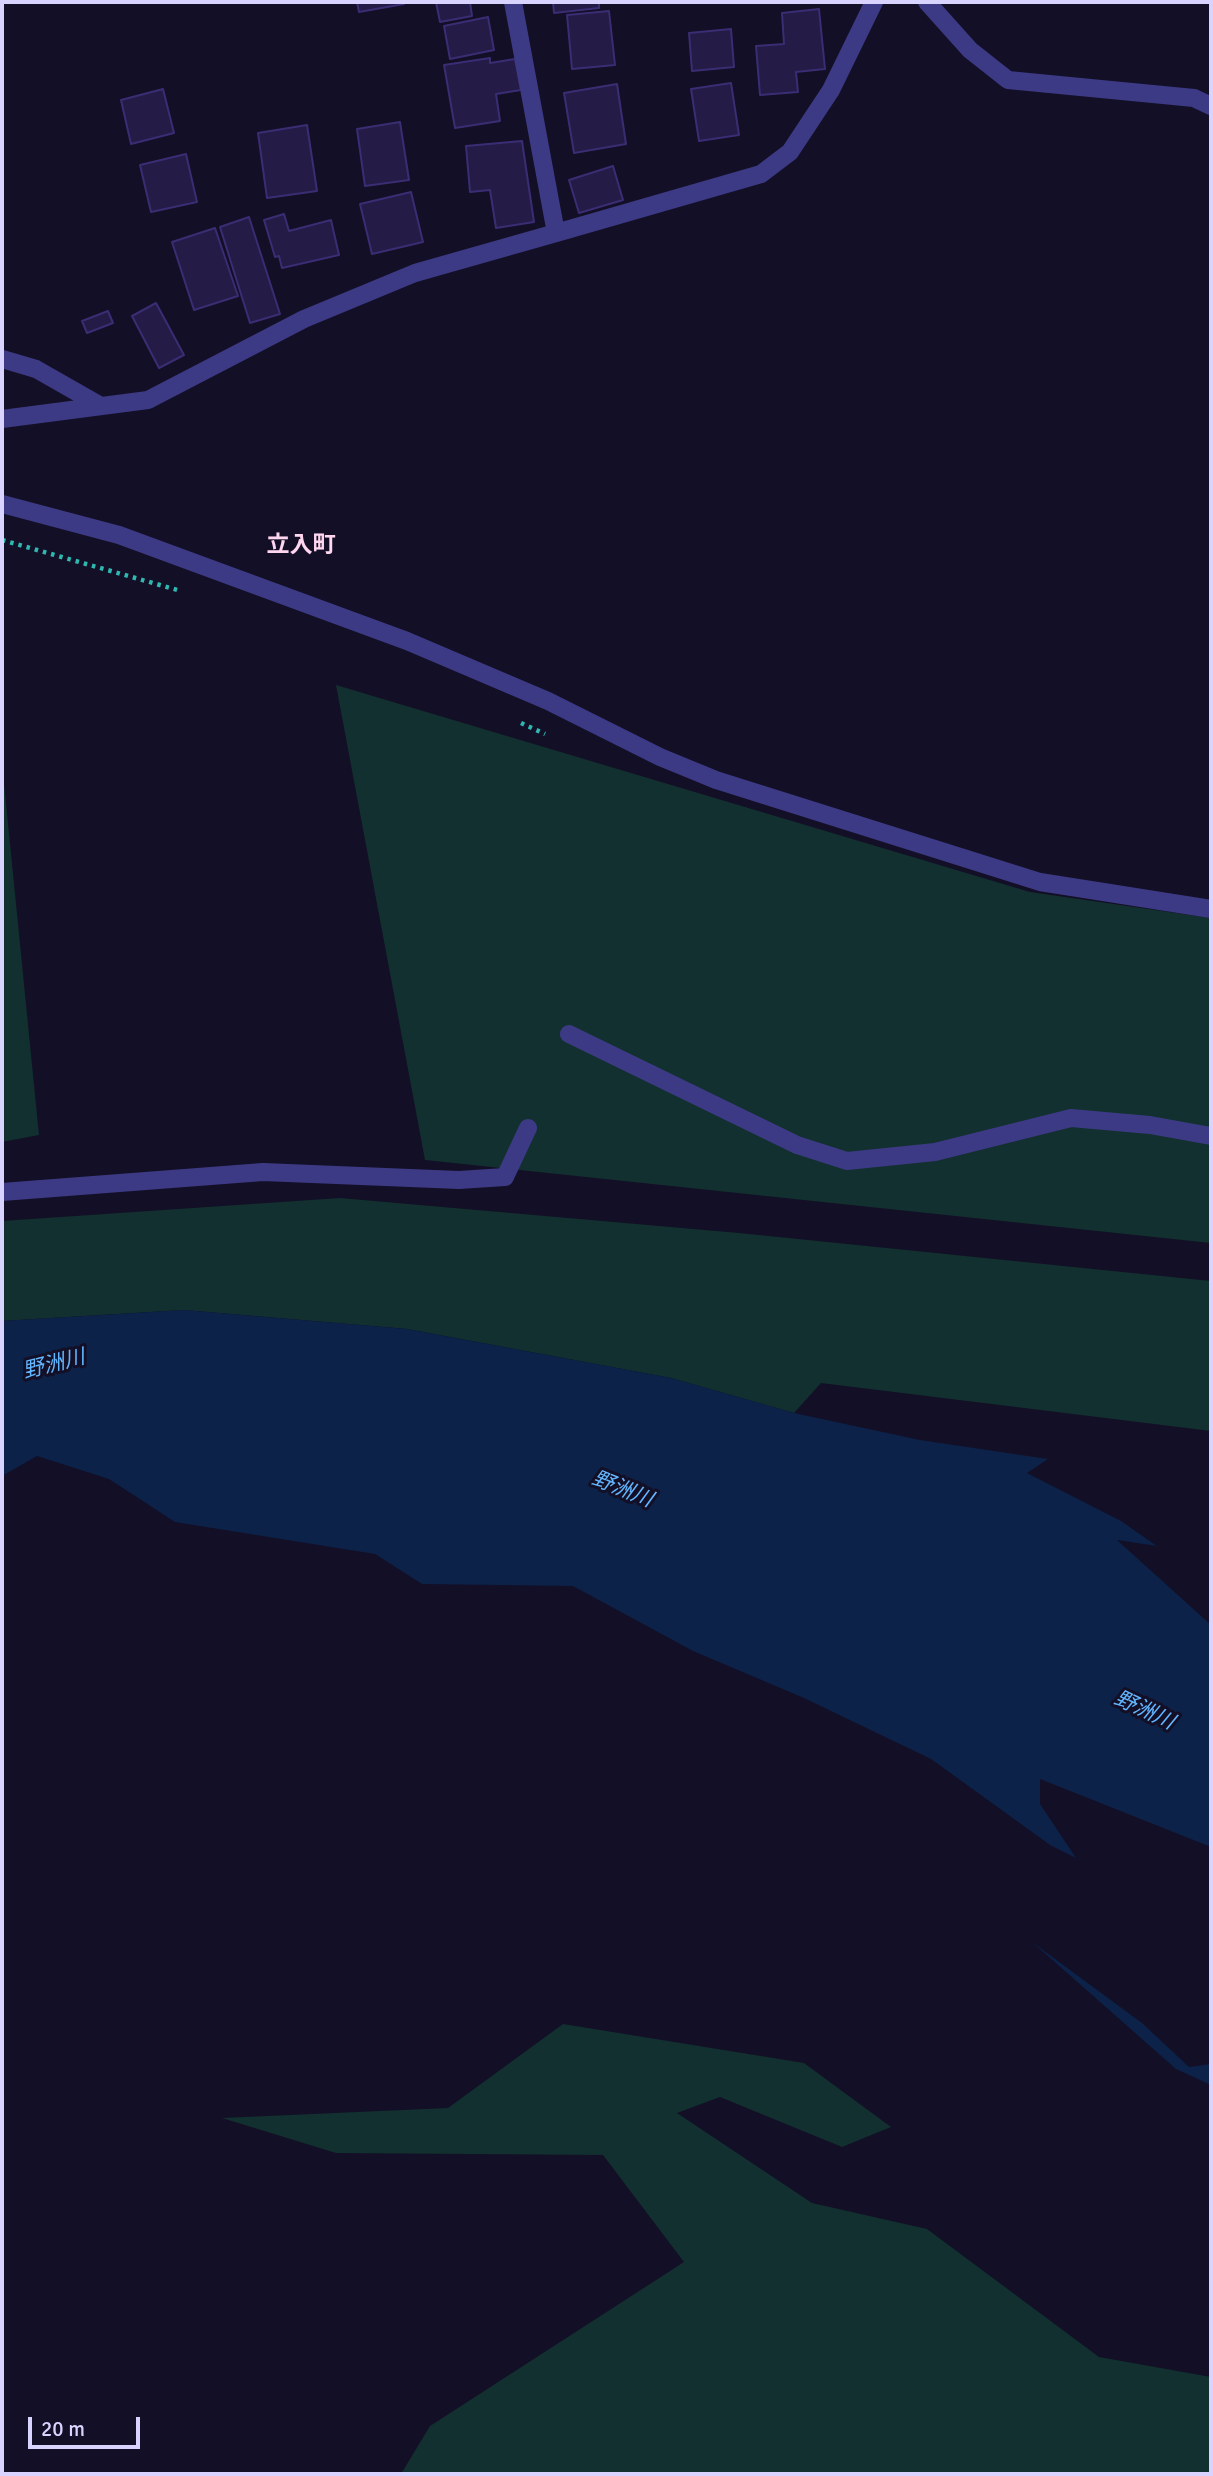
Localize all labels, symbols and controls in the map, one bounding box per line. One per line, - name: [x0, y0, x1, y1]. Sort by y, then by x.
- district label: 立入町: [267, 532, 335, 560]
- water label: 野洲川: [20, 1345, 88, 1385]
- water label: 野洲川: [588, 1467, 656, 1513]
- water label: 野洲川: [1110, 1686, 1178, 1736]
- scale bar: [32, 2402, 144, 2446]
- text: 20 m: [41, 2416, 85, 2442]

